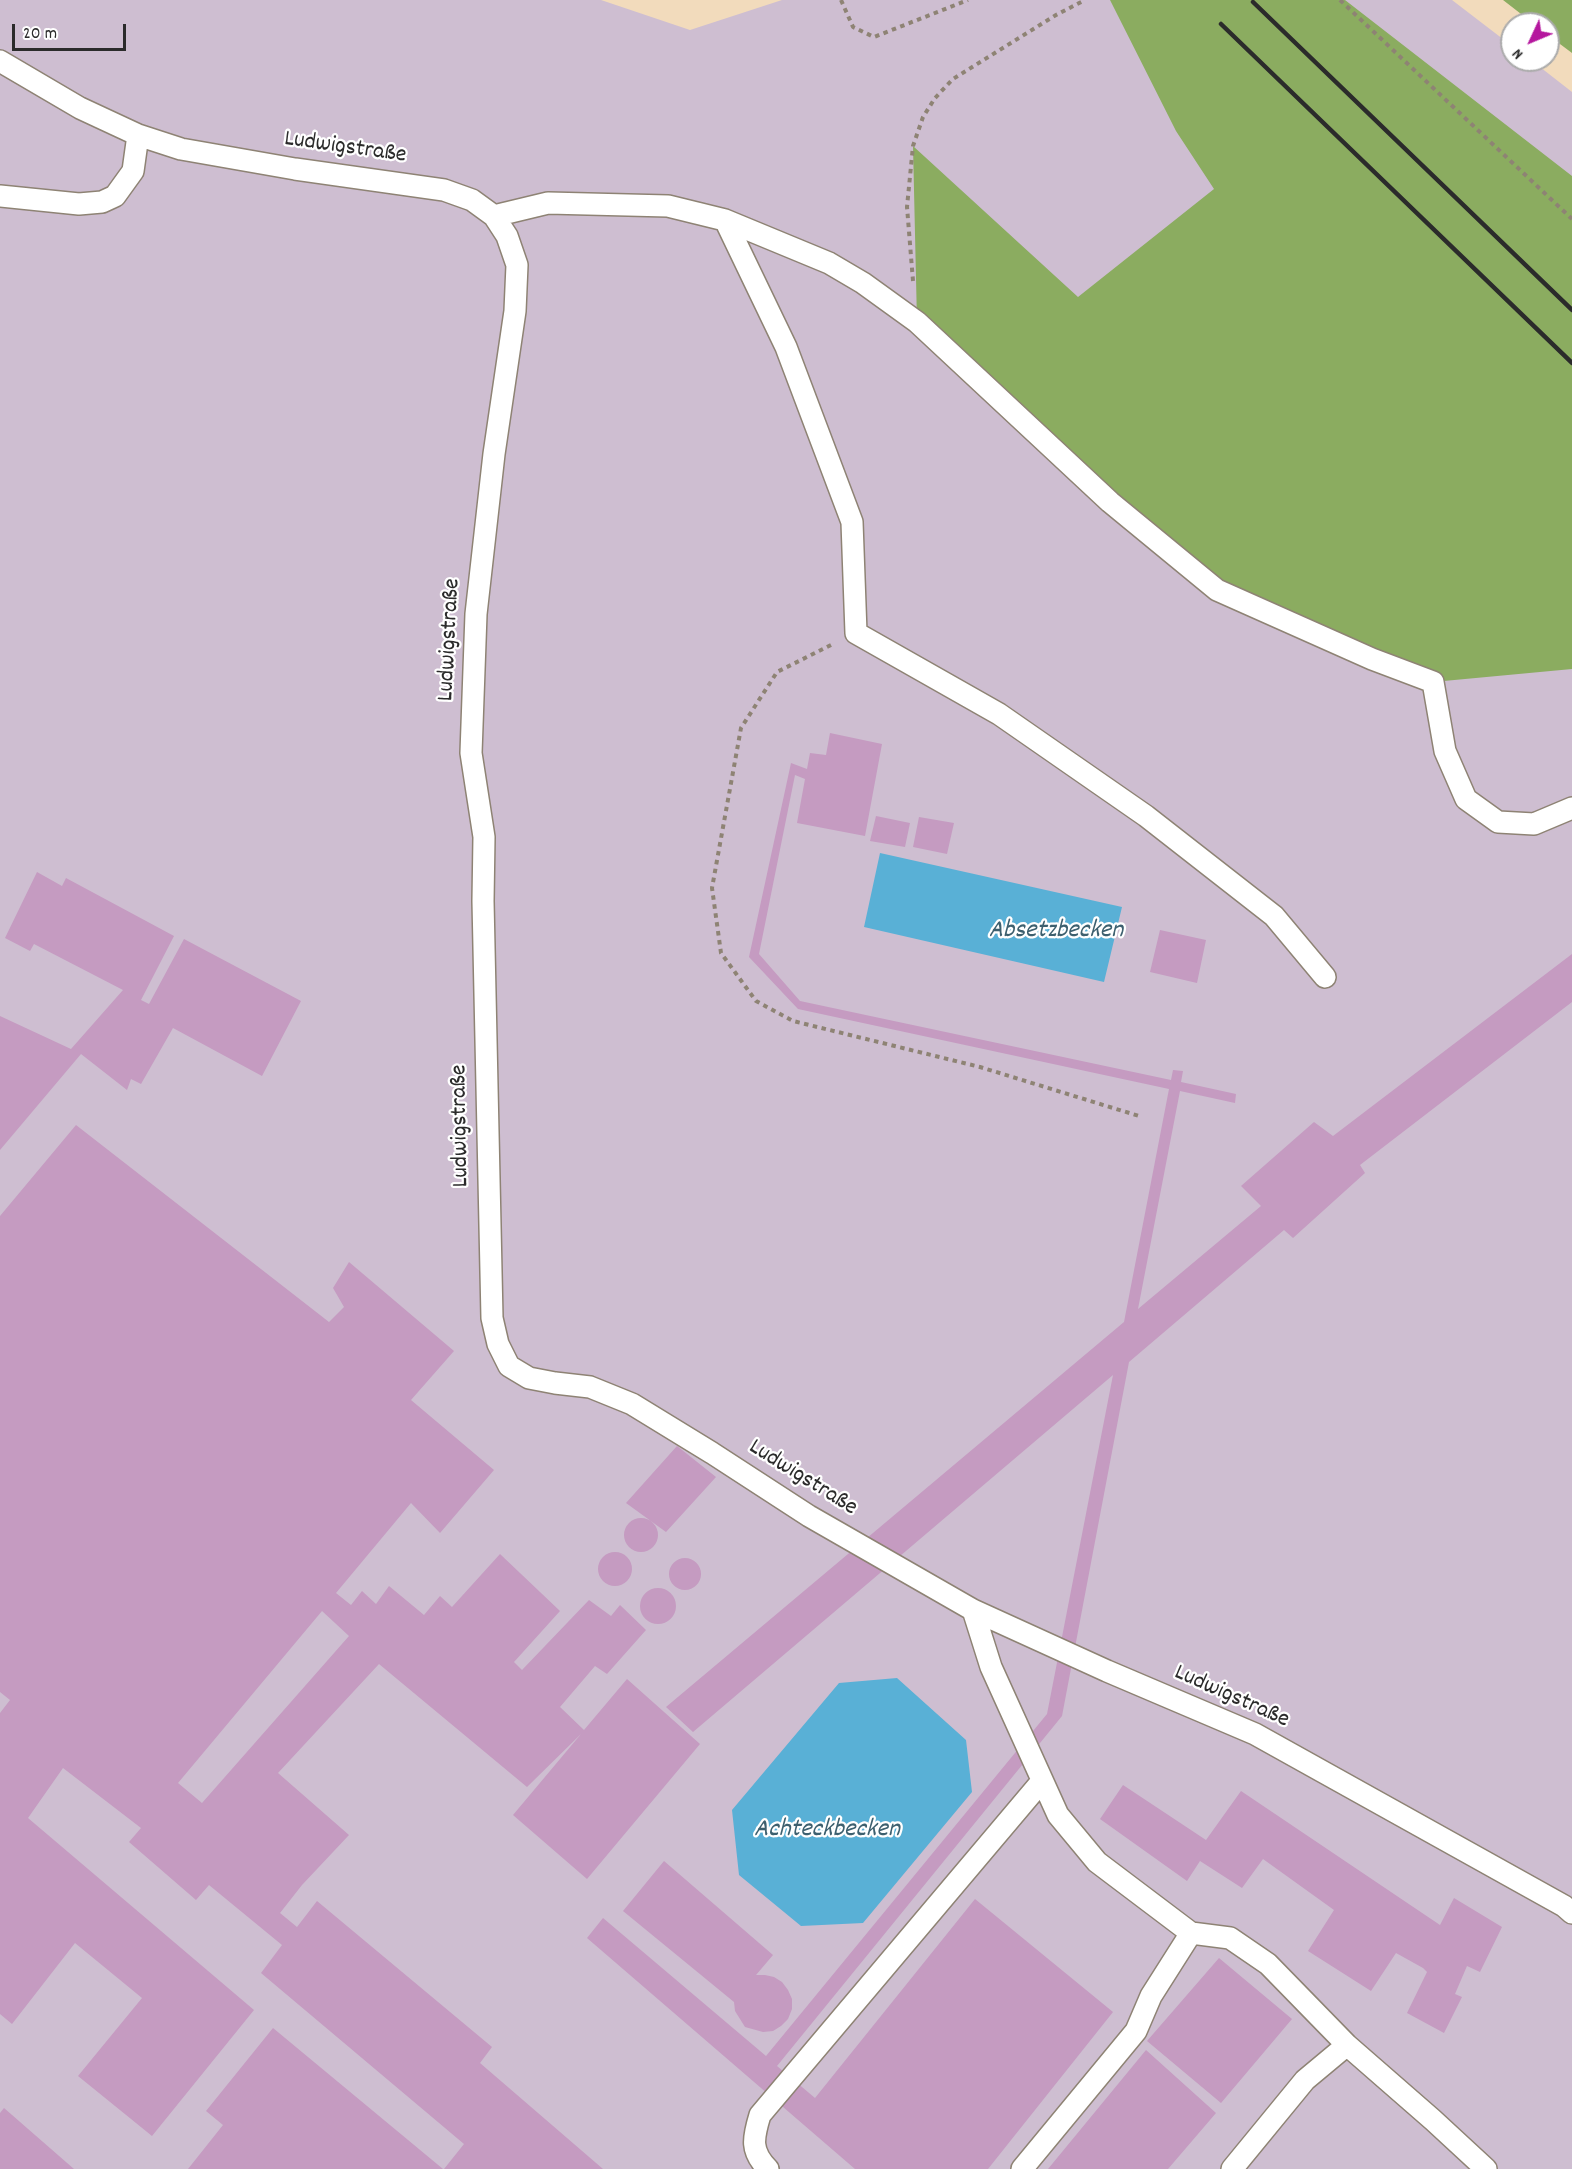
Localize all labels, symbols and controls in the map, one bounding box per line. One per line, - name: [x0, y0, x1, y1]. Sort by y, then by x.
- scale bar: [15, 12, 129, 50]
- north arrow: [1500, 12, 1560, 72]
- text: 20 m: [23, 22, 57, 47]
- text: N: [1507, 43, 1529, 64]
- street label: Ludwigstraße: [282, 126, 408, 172]
- street label: Ludwigstraße: [433, 578, 469, 702]
- water label: Absetzbecken: [989, 916, 1123, 948]
- street label: Ludwigstraße: [447, 1064, 477, 1188]
- street label: Ludwigstraße: [742, 1434, 862, 1524]
- street label: Ludwigstraße: [1169, 1660, 1293, 1736]
- water label: Achteckbecken: [754, 1815, 900, 1847]

